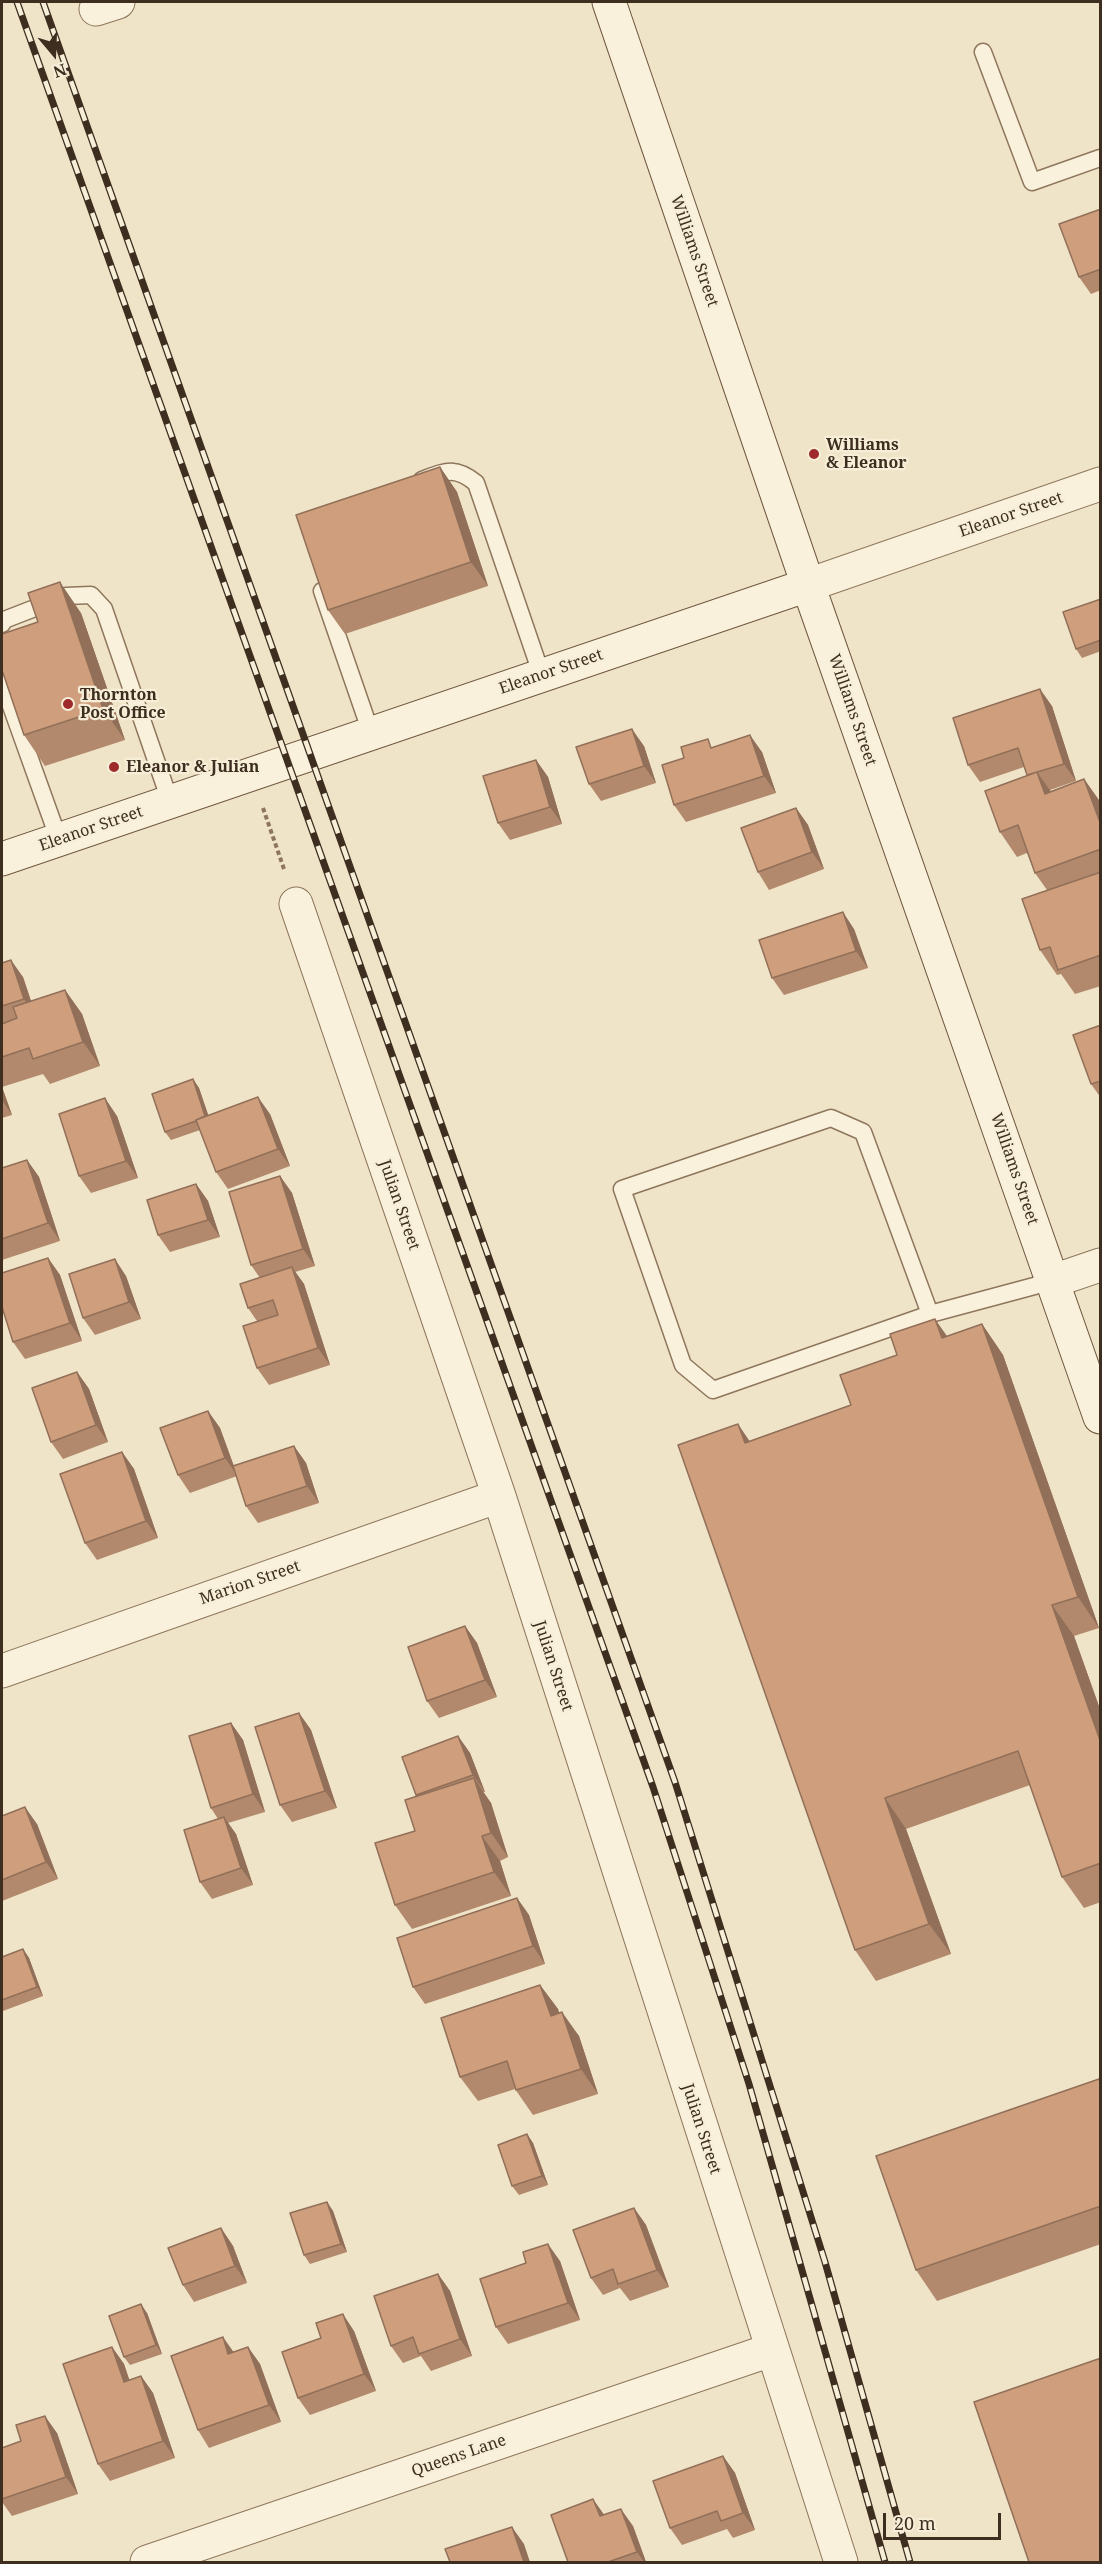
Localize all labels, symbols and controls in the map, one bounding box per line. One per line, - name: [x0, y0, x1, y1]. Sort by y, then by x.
- north arrow: [24, 24, 84, 84]
- text: N: [50, 59, 69, 83]
- street label: Williams Street: [666, 193, 722, 309]
- place label: Williams & Eleanor: [826, 435, 907, 473]
- marker: Williams & Eleanor: [807, 447, 821, 461]
- street label: Eleanor Street: [957, 488, 1065, 542]
- street label: Eleanor Street: [497, 645, 605, 699]
- street label: Williams Street: [824, 652, 880, 768]
- place label: Thornton Post Office: [80, 685, 166, 723]
- marker: Thornton Post Office: [61, 697, 75, 711]
- place label: Eleanor & Julian: [126, 757, 259, 777]
- marker: Eleanor & Julian: [107, 760, 121, 774]
- street label: Eleanor Street: [37, 802, 145, 856]
- street label: Williams Street: [986, 1111, 1042, 1227]
- street label: Julian Street: [375, 1157, 423, 1253]
- street label: Marion Street: [197, 1557, 303, 1609]
- street label: Julian Street: [529, 1618, 577, 1714]
- street label: Julian Street: [677, 2081, 725, 2177]
- street label: Queens Lane: [409, 2431, 509, 2481]
- scale bar: [886, 2501, 1004, 2539]
- text: 20 m: [894, 2511, 936, 2535]

